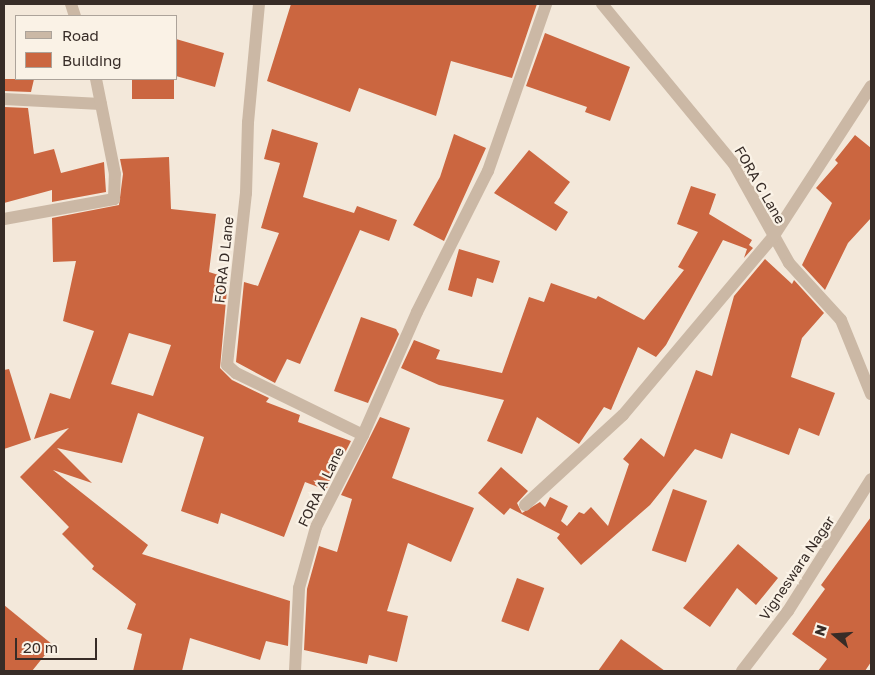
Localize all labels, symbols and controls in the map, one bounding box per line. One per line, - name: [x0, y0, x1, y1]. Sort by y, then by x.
- legend: [15, 15, 178, 80]
- text: Road: [62, 26, 99, 44]
- text: Building: [62, 51, 122, 69]
- street label: FORA C Lane: [731, 143, 789, 227]
- street label: FORA D Lane: [211, 216, 237, 304]
- street label: FORA A Lane: [294, 444, 348, 530]
- street label: Vigneswara Nagar: [756, 513, 838, 623]
- north arrow: [810, 610, 860, 660]
- text: N: [811, 623, 830, 638]
- scale bar: [18, 628, 100, 660]
- text: 20 m: [23, 638, 58, 656]

